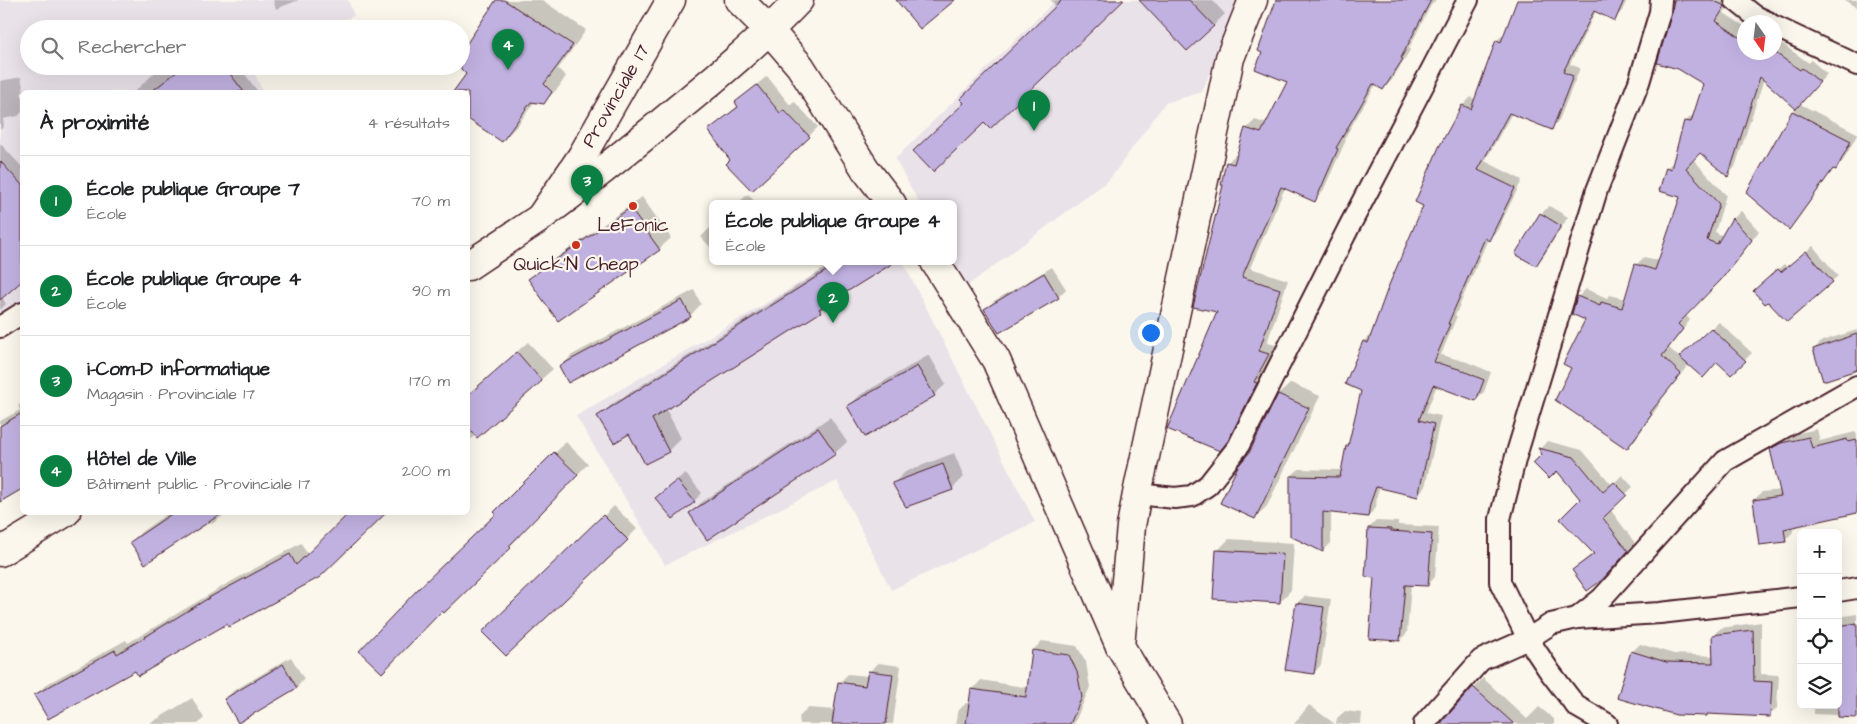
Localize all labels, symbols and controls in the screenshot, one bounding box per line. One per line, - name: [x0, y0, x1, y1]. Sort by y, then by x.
- north arrow: [1737, 15, 1782, 60]
- search box: [20, 20, 470, 75]
- pin: 4: [492, 29, 524, 70]
- icon: search: [38, 34, 66, 62]
- text: Rechercher: [78, 34, 186, 61]
- street label: Provinciale 17: [576, 39, 657, 153]
- pin: 1: [1018, 90, 1050, 131]
- text: À proximité: [40, 108, 149, 137]
- text: 4 résultats: [367, 112, 450, 134]
- pin: 3: [571, 165, 603, 206]
- text: École publique Groupe 7: [87, 176, 300, 203]
- text: 1: [55, 190, 57, 212]
- text: 70 m: [411, 190, 450, 212]
- marker: LeFonic: [627, 200, 639, 212]
- popup: [709, 200, 957, 265]
- text: École: [87, 203, 127, 225]
- text: École publique Groupe 4: [726, 208, 940, 235]
- place label: LeFonic: [597, 212, 669, 239]
- text: École: [726, 235, 766, 257]
- marker: Quick'N Cheap: [570, 239, 582, 251]
- place label: Quick'N Cheap: [513, 251, 639, 278]
- text: École publique Groupe 4: [87, 266, 301, 293]
- text: 2: [51, 280, 61, 302]
- text: 90 m: [412, 280, 450, 302]
- pin: 2: [817, 282, 849, 323]
- text: École: [87, 293, 127, 315]
- your location: [1138, 320, 1164, 346]
- text: i-Com-D informatique: [87, 356, 270, 383]
- text: 3: [52, 370, 60, 392]
- text: 170 m: [409, 370, 450, 392]
- text: Magasin · Provinciale 17: [87, 383, 255, 405]
- text: Hôtel de Ville: [87, 446, 196, 473]
- text: 4: [51, 460, 61, 482]
- text: 200 m: [402, 460, 450, 482]
- text: Bâtiment public · Provinciale 17: [87, 473, 310, 495]
- map controls: [1797, 529, 1842, 709]
- button: +: [1797, 529, 1842, 574]
- button: −: [1797, 574, 1842, 619]
- button: locate: [1797, 619, 1842, 664]
- button: layers: [1797, 664, 1842, 709]

